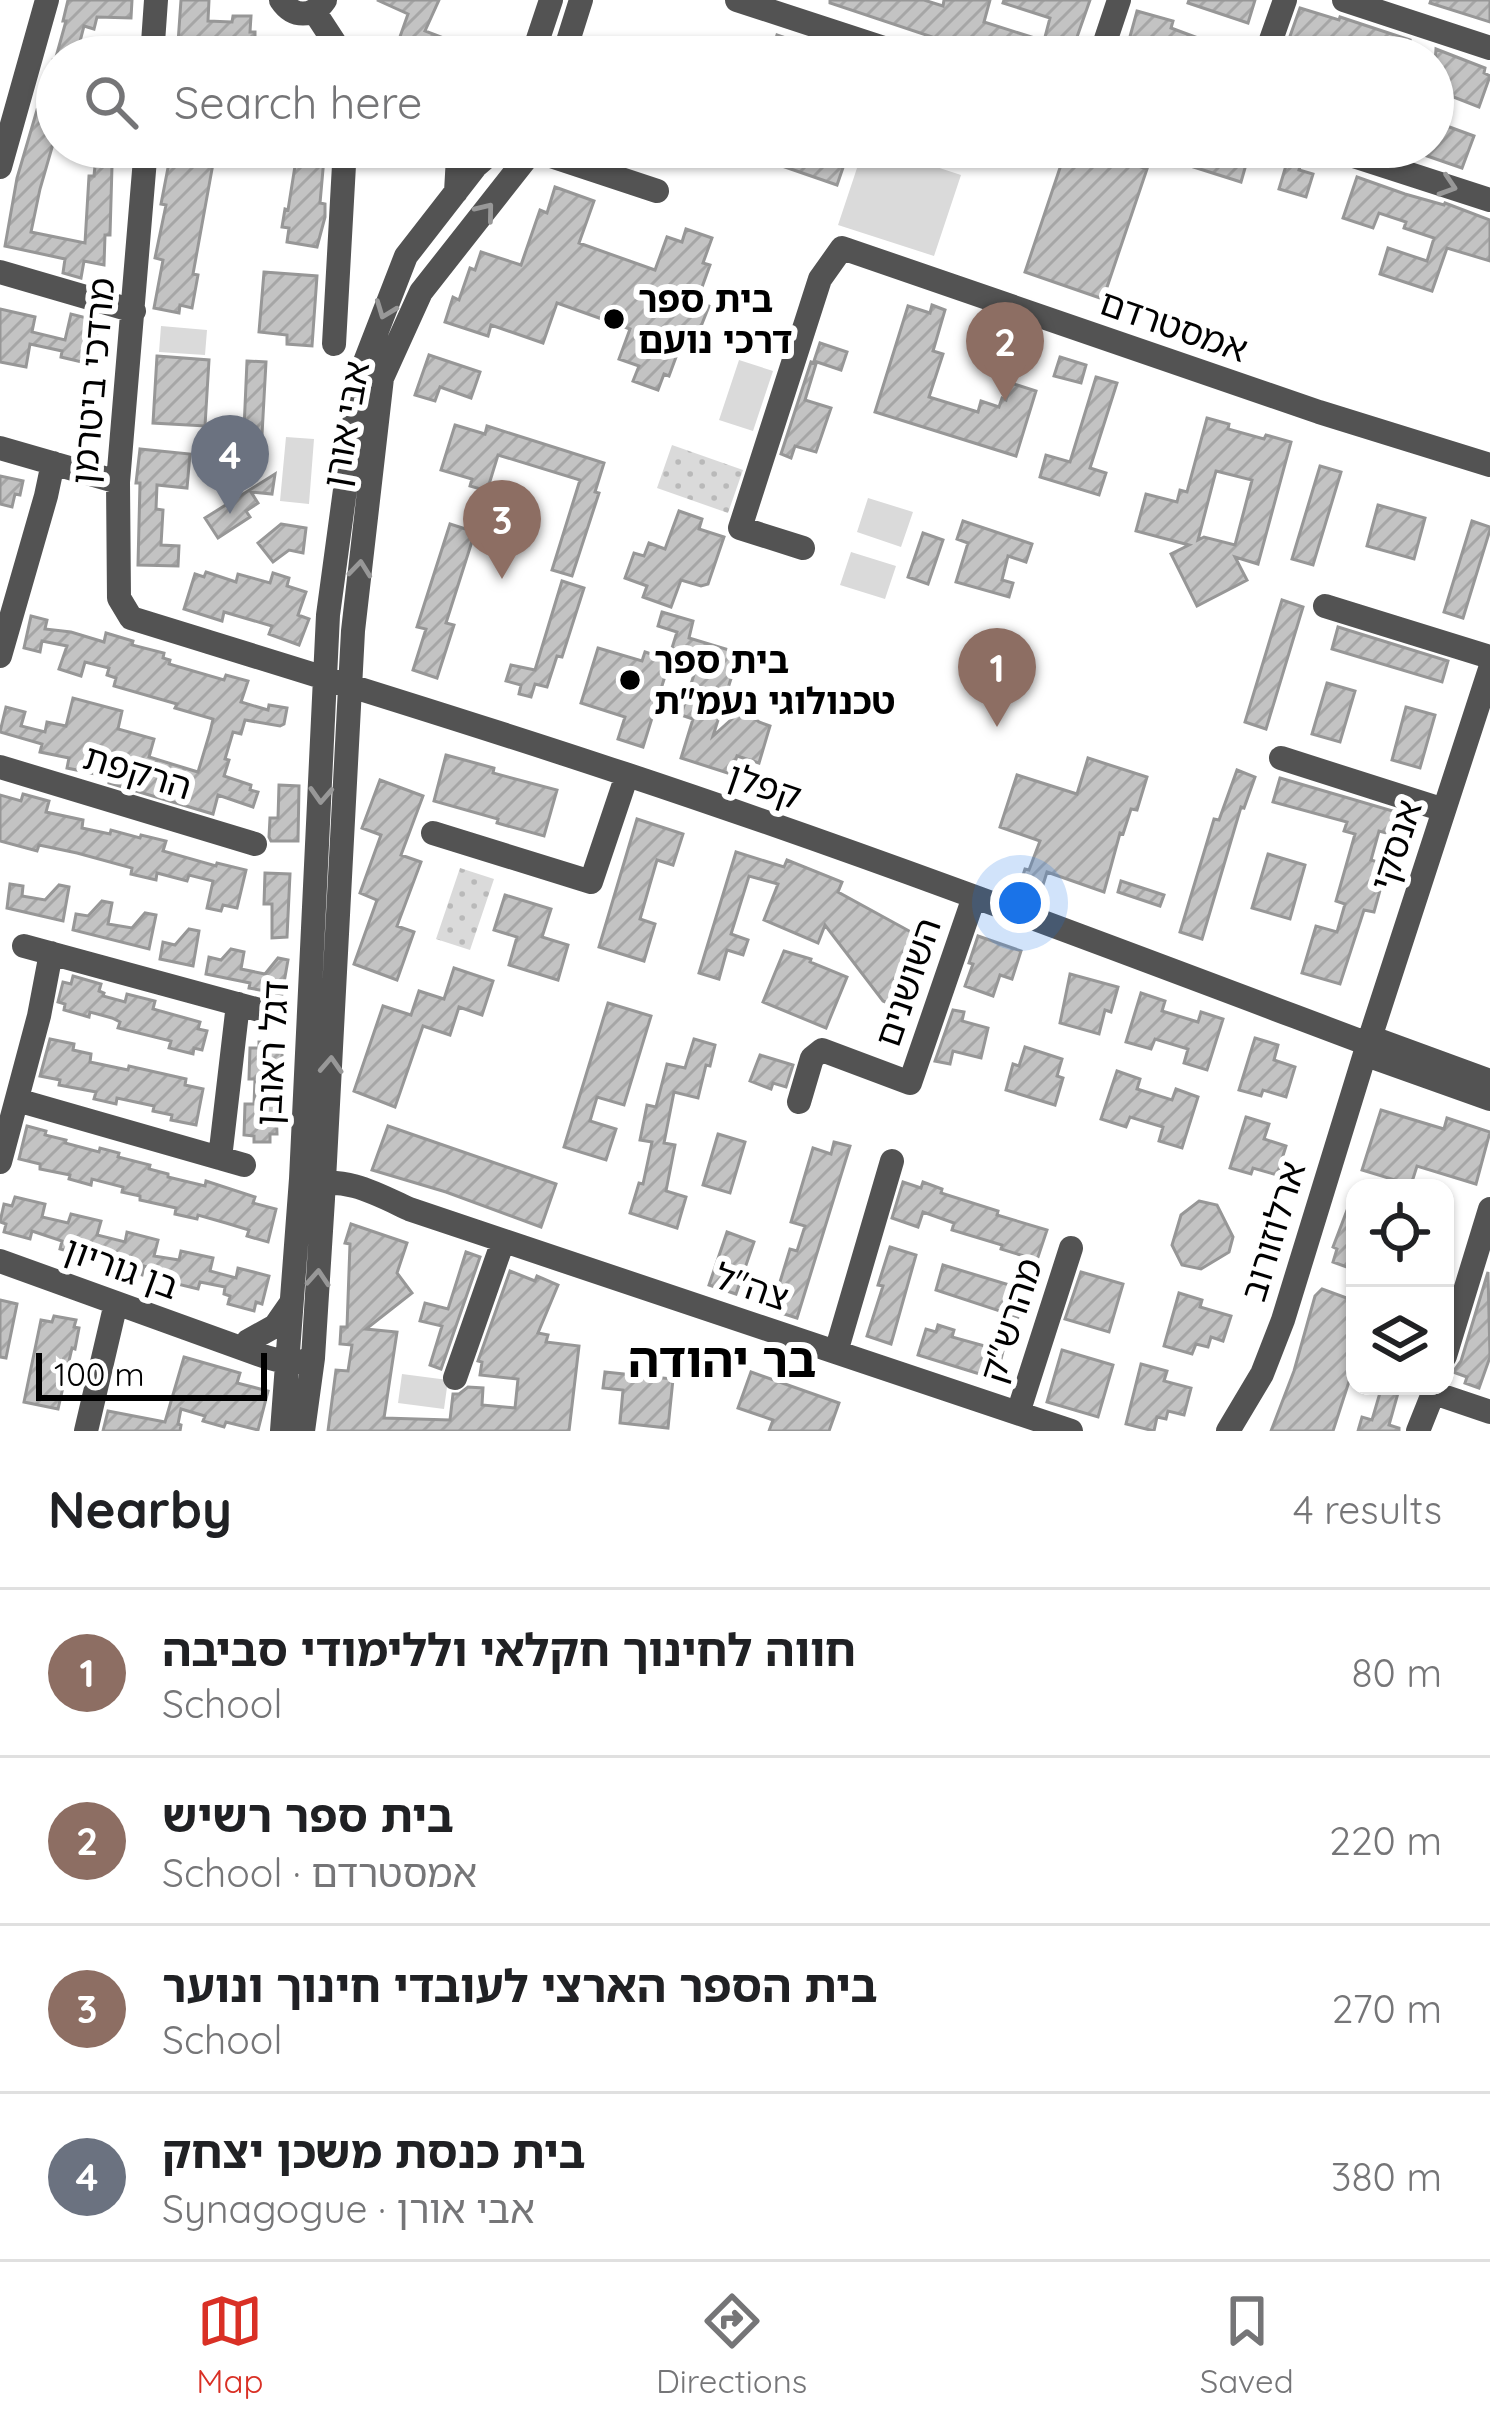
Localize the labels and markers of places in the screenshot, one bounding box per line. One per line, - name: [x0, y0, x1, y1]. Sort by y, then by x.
- place label: בית ספר דרכי נועם: [638, 276, 792, 362]
- pin: 2: [966, 302, 1044, 401]
- marker: בית ספר דרכי נועם: [601, 306, 627, 332]
- pin: 4: [191, 415, 269, 514]
- pin: 3: [463, 480, 541, 579]
- pin: 1: [958, 628, 1036, 727]
- place label: בית ספר טכנולוגי נעמ"ת: [654, 637, 896, 723]
- marker: בית ספר טכנולוגי נעמ"ת: [617, 667, 643, 693]

